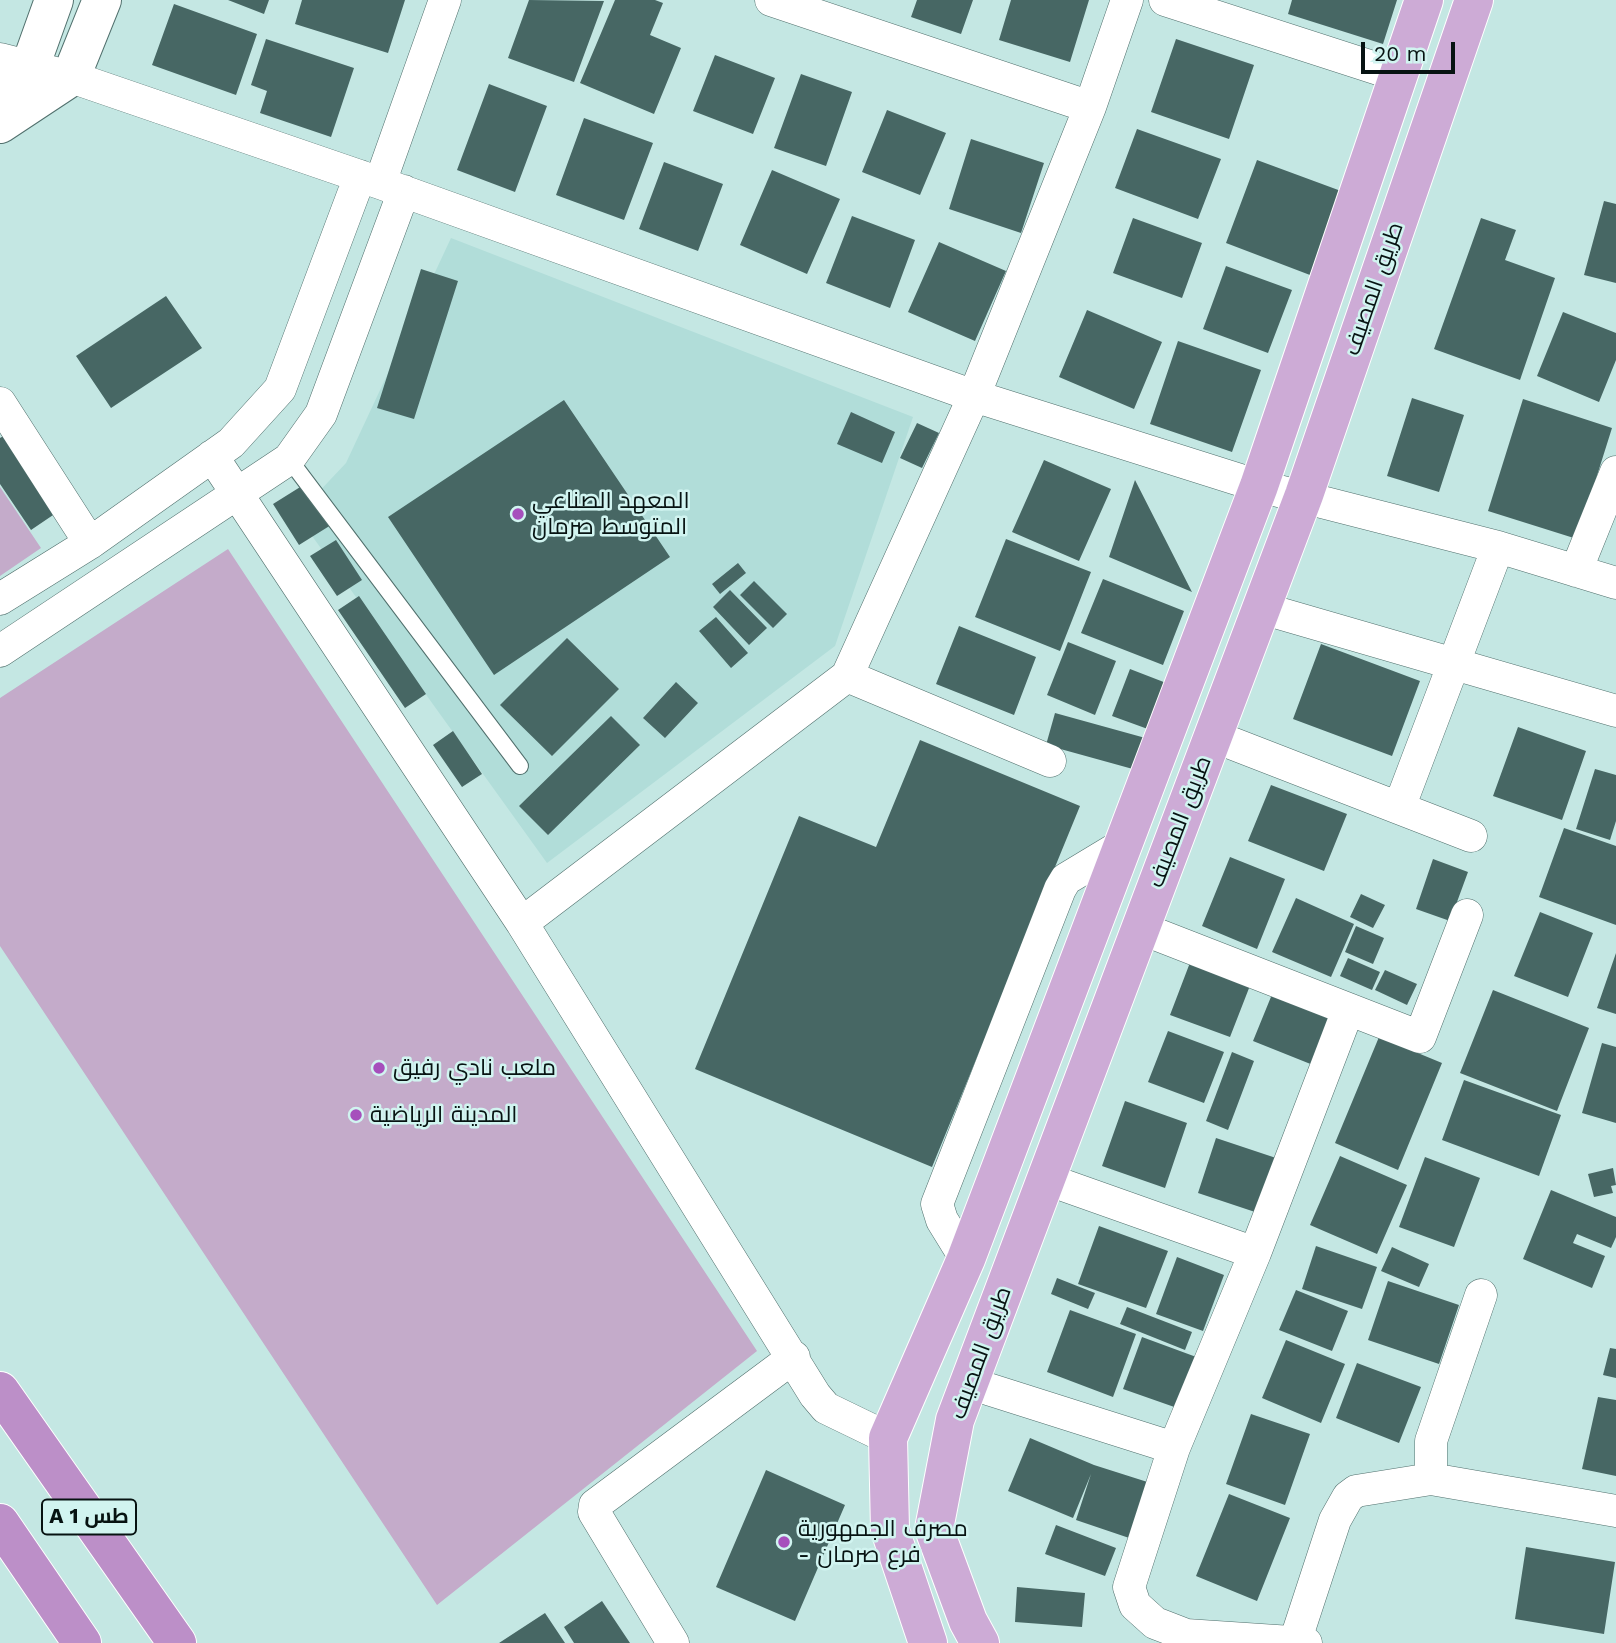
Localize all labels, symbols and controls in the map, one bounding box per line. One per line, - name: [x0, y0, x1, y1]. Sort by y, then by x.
- scale bar: [1364, 28, 1458, 72]
- text: 20 m: [1374, 41, 1426, 66]
- street label: طريق المصيف: [1338, 219, 1410, 359]
- place label: المعهد الصناعي المتوسط صرمان: [532, 487, 690, 541]
- marker: المعهد الصناعي المتوسط صرمان: [510, 506, 526, 522]
- street label: طريق المصيف: [1142, 752, 1218, 892]
- place label: ملعب نادي رفيق: [393, 1054, 556, 1082]
- marker: ملعب نادي رفيق: [371, 1060, 387, 1076]
- place label: المدينة الرياضية: [370, 1101, 517, 1129]
- marker: المدينة الرياضية: [348, 1107, 364, 1123]
- street label: طريق المصيف: [944, 1283, 1018, 1423]
- road number: A 1 طس: [42, 1500, 136, 1534]
- place label: مصرف الجمهورية - فرع صرمان: [798, 1515, 968, 1569]
- marker: مصرف الجمهورية - فرع صرمان: [776, 1534, 792, 1550]

